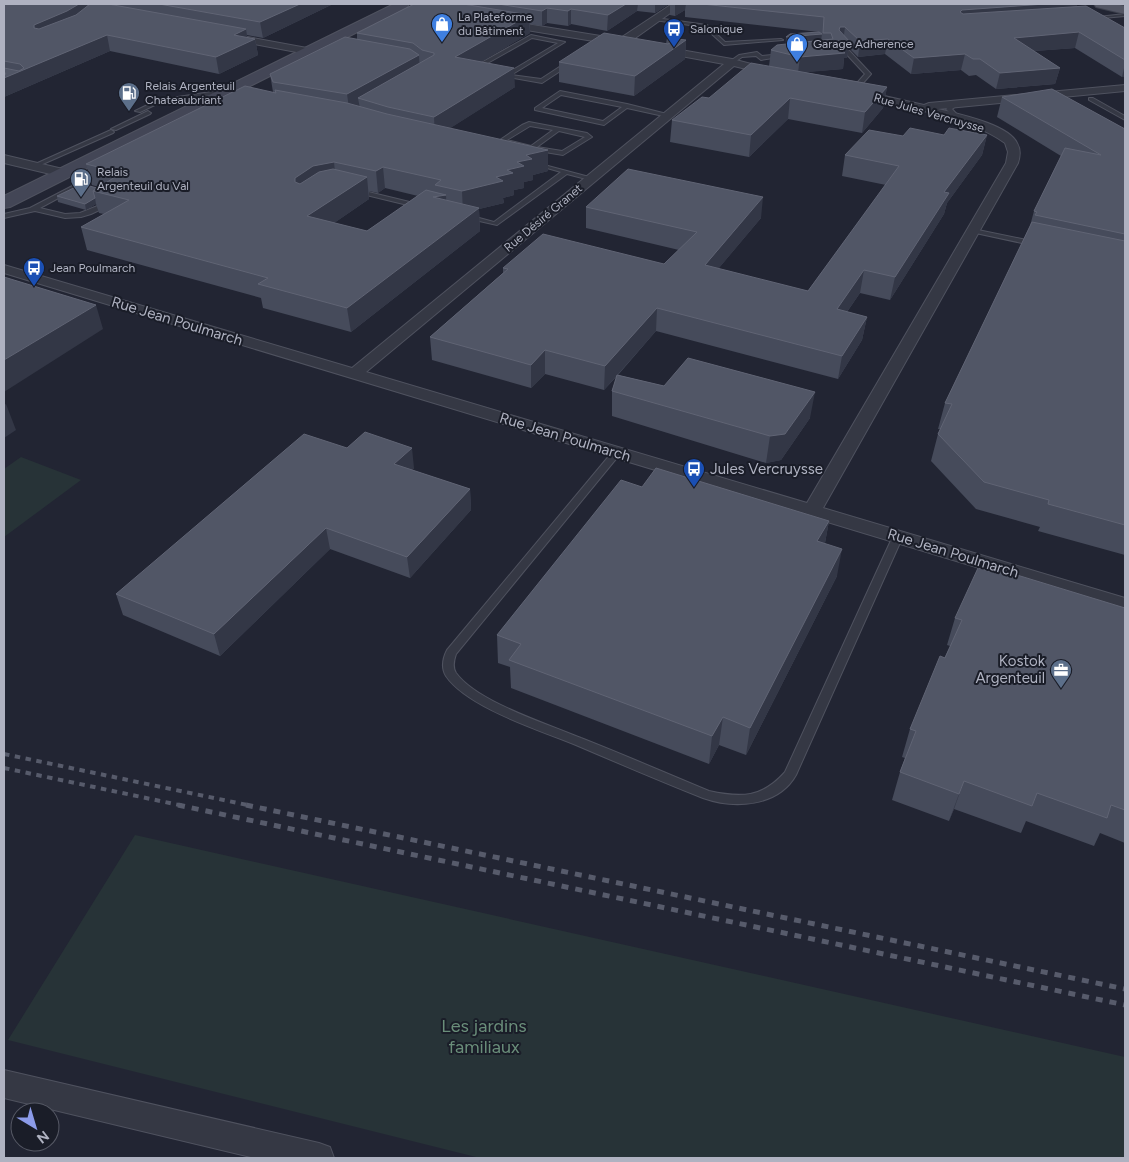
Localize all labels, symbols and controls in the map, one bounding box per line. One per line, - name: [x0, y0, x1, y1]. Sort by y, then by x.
- place label: La Plateforme du Bâtiment: [458, 10, 533, 38]
- shop icon: La Plateforme du Bâtiment: [430, 12, 454, 43]
- bus stop icon: Salonique: [662, 17, 686, 48]
- place label: Salonique: [690, 22, 743, 36]
- shop icon: Garage Adherence: [785, 32, 809, 63]
- place label: Garage Adherence: [813, 37, 914, 51]
- place label: Relais Argenteuil Chateaubriant: [145, 79, 235, 107]
- fuel station icon: Relais Argenteuil Chateaubriant: [117, 81, 141, 112]
- street label: Rue Jules Vercruysse: [872, 91, 986, 136]
- place label: Relais Argenteuil du Val: [97, 165, 189, 193]
- fuel station icon: Relais Argenteuil du Val: [69, 167, 93, 198]
- street label: Rue Désiré Granet: [501, 181, 585, 255]
- bus stop icon: Jean Poulmarch: [22, 256, 46, 287]
- place label: Jean Poulmarch: [50, 261, 136, 275]
- street label: Rue Jean Poulmarch: [109, 292, 245, 350]
- street label: Rue Jean Poulmarch: [497, 408, 633, 466]
- bus stop icon: Jules Vercruysse: [682, 457, 706, 488]
- place label: Jules Vercruysse: [710, 460, 823, 478]
- street label: Rue Jean Poulmarch: [885, 524, 1021, 582]
- place label: Kostok Argenteuil: [975, 652, 1046, 687]
- office icon: Kostok Argenteuil: [1049, 658, 1073, 689]
- park label: Les jardins familiaux: [441, 1015, 527, 1058]
- north arrow: [10, 1102, 60, 1152]
- text: N: [33, 1127, 52, 1147]

